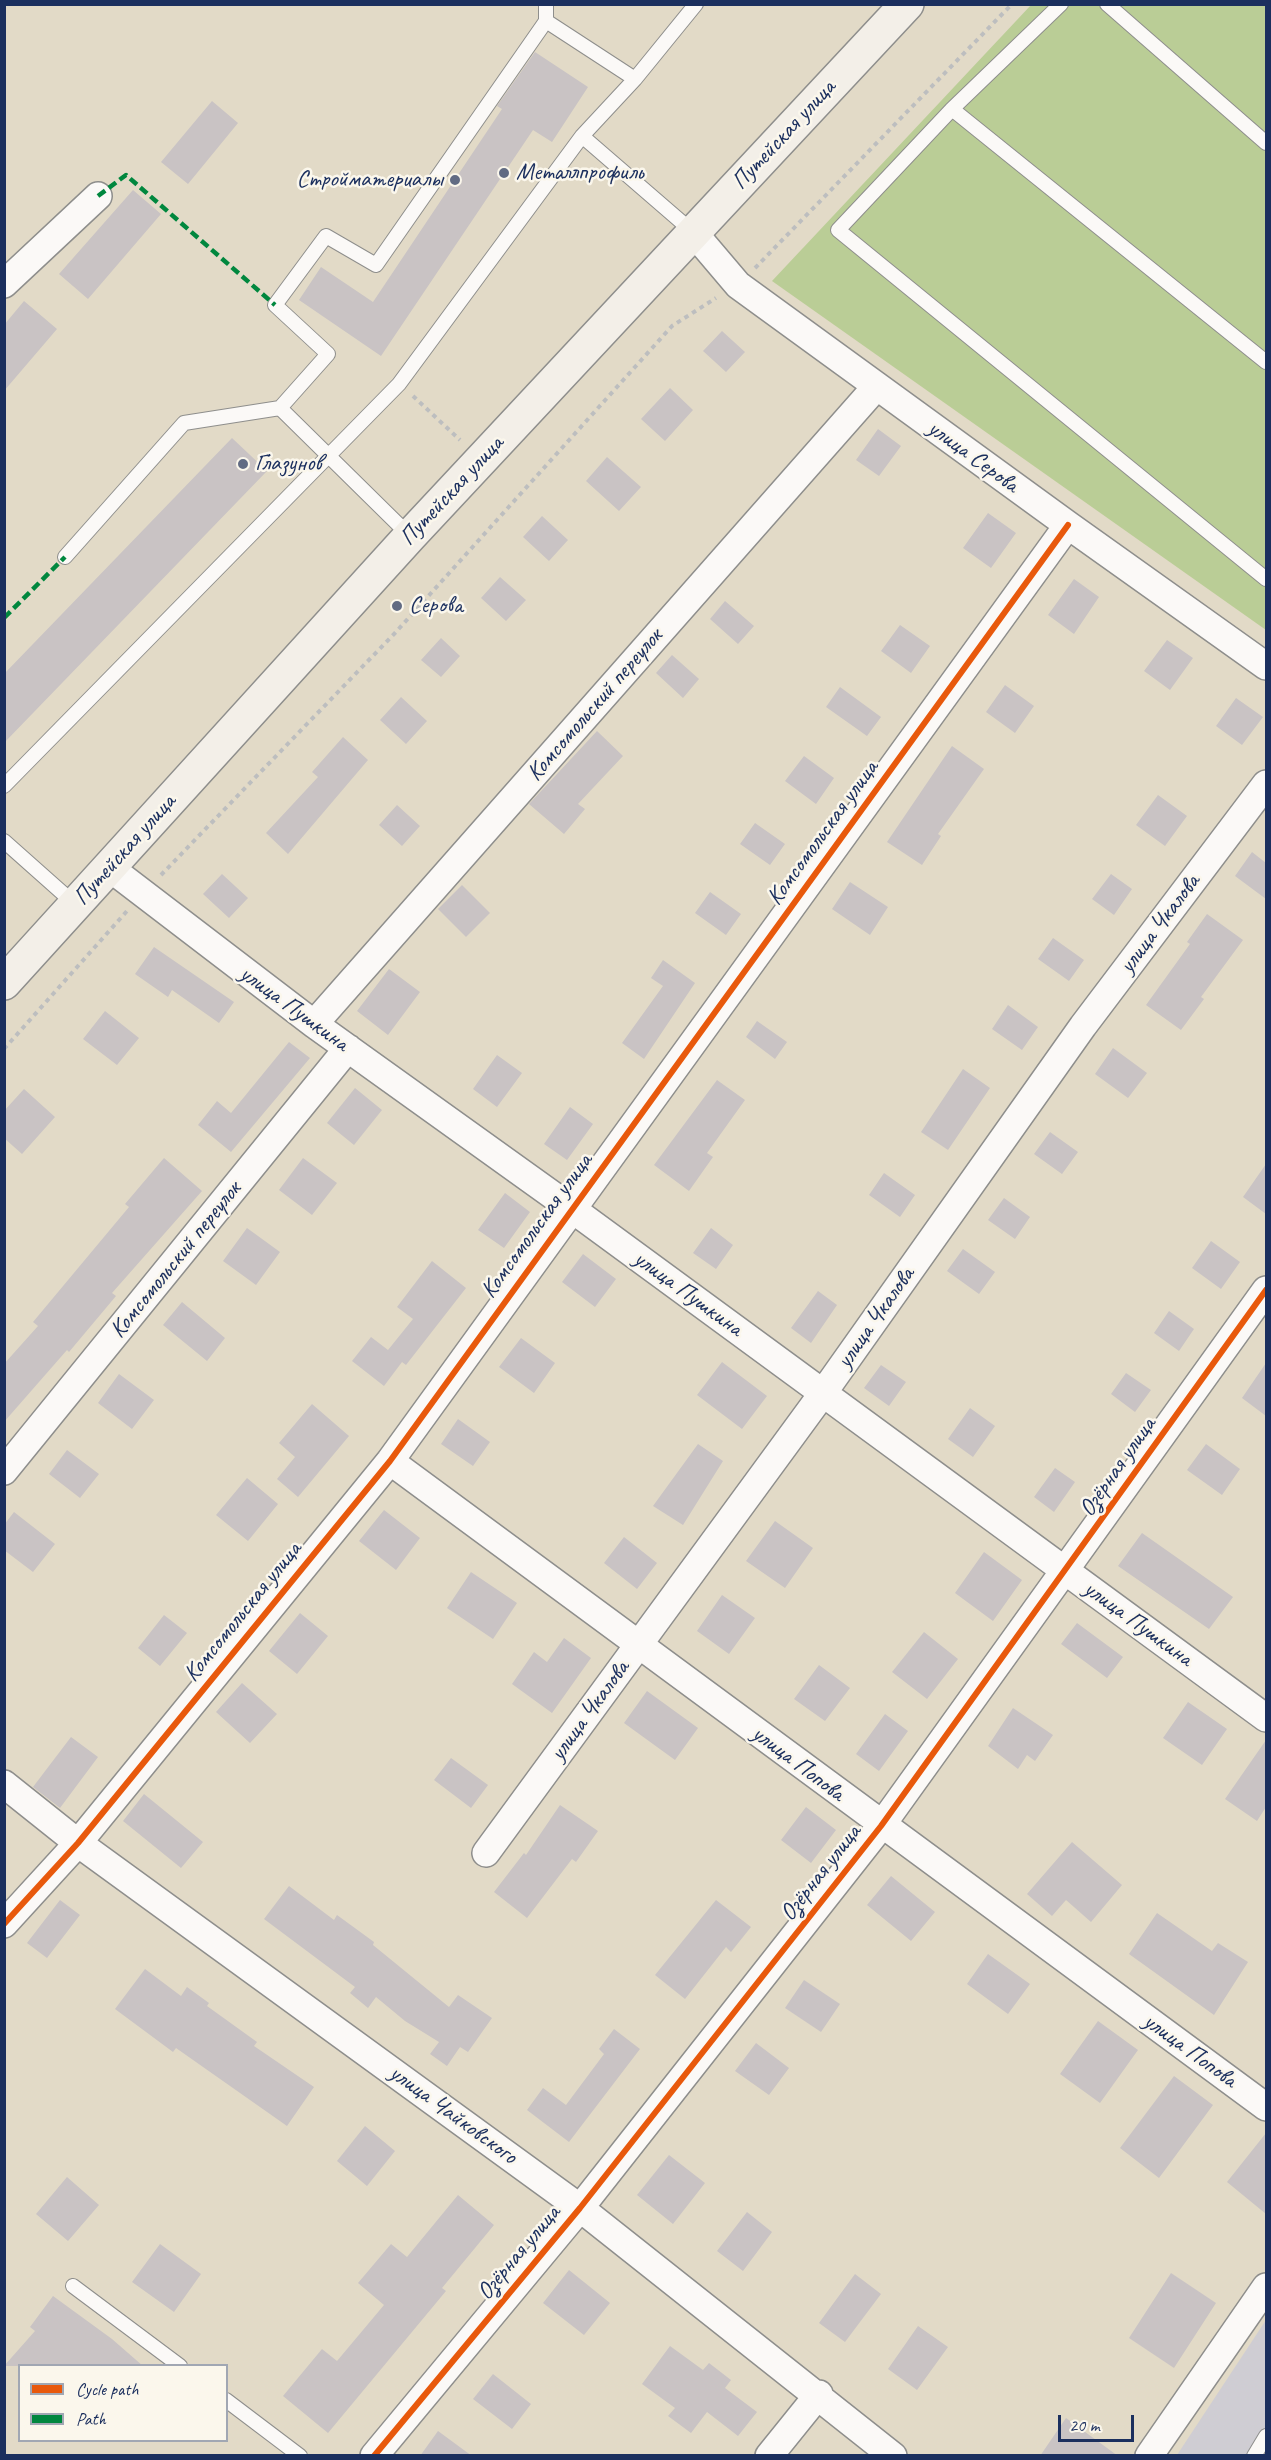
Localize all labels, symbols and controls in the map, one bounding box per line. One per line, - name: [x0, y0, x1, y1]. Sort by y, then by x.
- street label: Путейская улица: [726, 74, 842, 196]
- place label: Металлпрофиль: [516, 159, 643, 187]
- place label: Стройматериалы: [296, 166, 443, 194]
- marker: Металлпрофиль: [497, 166, 511, 180]
- marker: Стройматериалы: [448, 173, 462, 187]
- street label: улица Серова: [922, 414, 1024, 500]
- street label: Путейская улица: [394, 430, 510, 552]
- place label: Глазунов: [255, 450, 322, 478]
- marker: Глазунов: [236, 457, 250, 471]
- place label: Серова: [409, 592, 463, 620]
- marker: Серова: [390, 599, 404, 613]
- street label: Комсомольский переулок: [521, 623, 669, 787]
- street label: Комсомольская улица: [761, 755, 885, 911]
- street label: Путейская улица: [68, 788, 182, 912]
- street label: улица Чкалова: [1113, 869, 1207, 979]
- street label: улица Пушкина: [234, 960, 354, 1058]
- street label: Комсомольская улица: [475, 1148, 599, 1304]
- street label: Комсомольский переулок: [104, 1176, 248, 1344]
- street label: улица Пушкина: [628, 1245, 748, 1343]
- street label: улица Чкалова: [831, 1262, 921, 1374]
- street label: Озёрная улица: [1073, 1412, 1163, 1522]
- street label: Комсомольская улица: [178, 1536, 308, 1688]
- street label: улица Пушкина: [1078, 1575, 1198, 1673]
- street label: улица Чкалова: [544, 1655, 636, 1767]
- street label: улица Попова: [746, 1720, 850, 1808]
- street label: Озёрная улица: [774, 1819, 868, 1927]
- street label: улица Попова: [1138, 2007, 1242, 2095]
- street label: улица Чайковского: [384, 2059, 522, 2171]
- street label: Озёрная улица: [471, 2200, 567, 2306]
- legend: [18, 2364, 228, 2442]
- text: Cycle path: [76, 2378, 138, 2400]
- scale bar: [1061, 2403, 1138, 2441]
- text: Path: [76, 2408, 106, 2430]
- text: 20 m: [1069, 2414, 1100, 2436]

